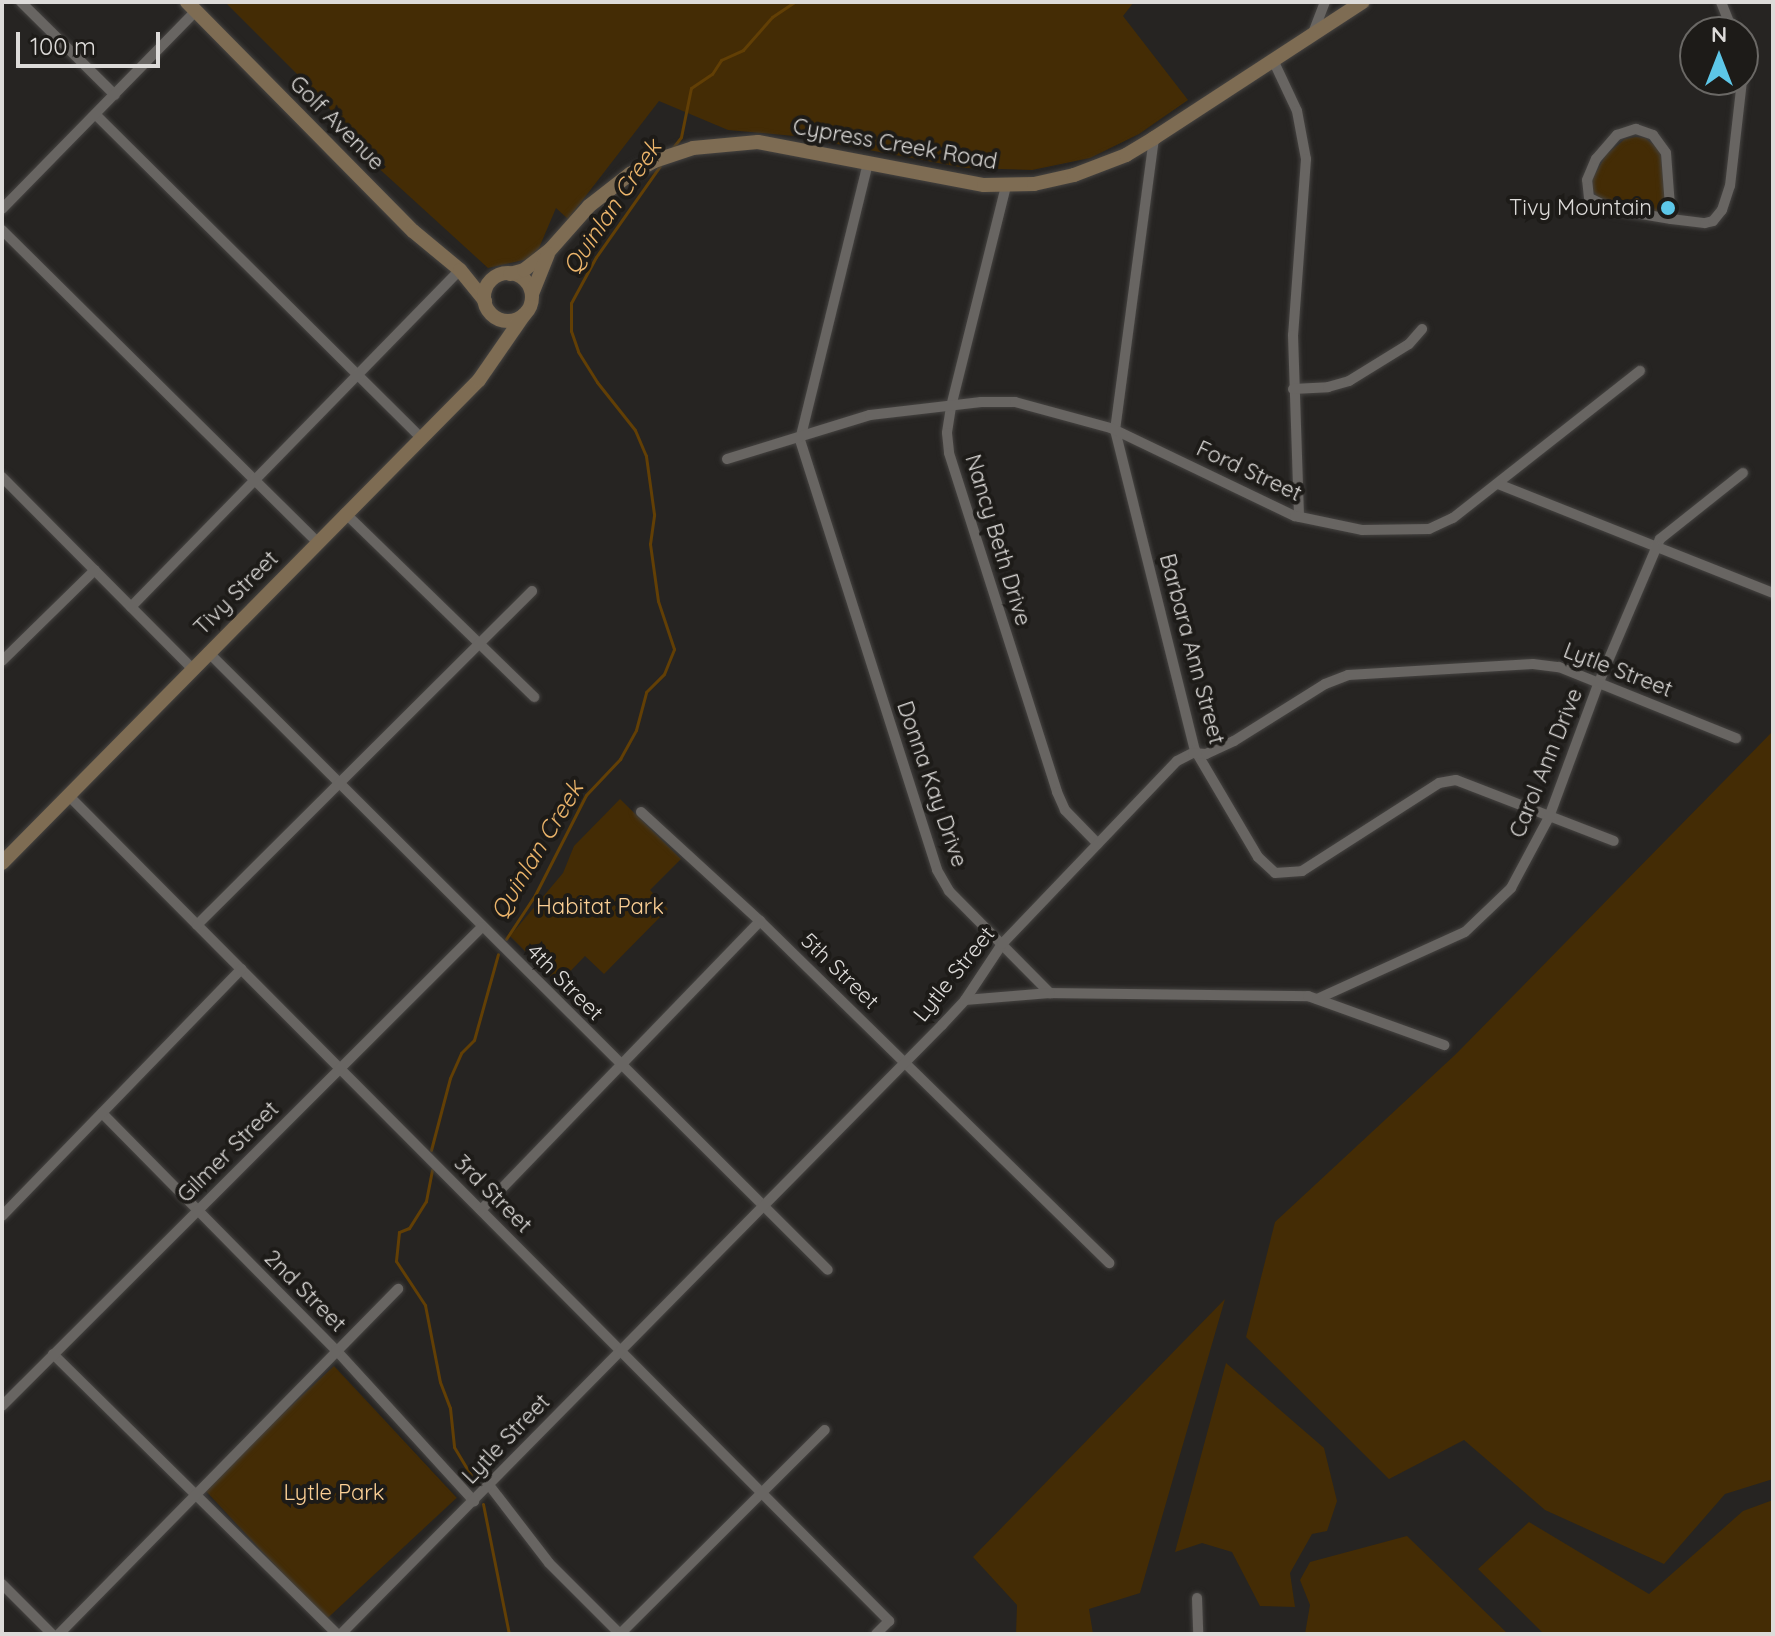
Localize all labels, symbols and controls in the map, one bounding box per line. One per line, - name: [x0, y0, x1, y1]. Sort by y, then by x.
- scale bar: [20, 16, 164, 66]
- north arrow: [1679, 16, 1759, 96]
- text: N: [1711, 20, 1727, 48]
- text: 100 m: [30, 31, 96, 61]
- street label: Golf Avenue: [284, 70, 390, 176]
- street label: Cypress Creek Road: [791, 113, 999, 175]
- water label: Quinlan Creek: [556, 134, 668, 280]
- place label: Tivy Mountain: [1509, 195, 1652, 221]
- marker: Tivy Mountain: [1659, 199, 1677, 217]
- street label: Ford Street: [1192, 435, 1306, 507]
- street label: Nancy Beth Drive: [959, 451, 1037, 629]
- street label: Tivy Street: [188, 545, 284, 641]
- street label: Barbara Ann Street: [1154, 551, 1230, 747]
- street label: Lytle Street: [1560, 637, 1676, 703]
- street label: Carol Ann Drive: [1504, 684, 1588, 842]
- street label: Donna Kay Drive: [891, 698, 973, 870]
- water label: Quinlan Creek: [484, 776, 590, 924]
- park label: Habitat Park: [536, 894, 664, 920]
- street label: Lytle Street: [908, 921, 1000, 1027]
- street label: 5th Street: [796, 927, 884, 1015]
- street label: 4th Street: [521, 938, 609, 1026]
- street label: Gilmer Street: [172, 1096, 284, 1208]
- street label: 3rd Street: [449, 1150, 537, 1238]
- street label: 2nd Street: [259, 1245, 351, 1337]
- street label: Lytle Street: [457, 1389, 555, 1489]
- park label: Lytle Park: [283, 1480, 385, 1506]

